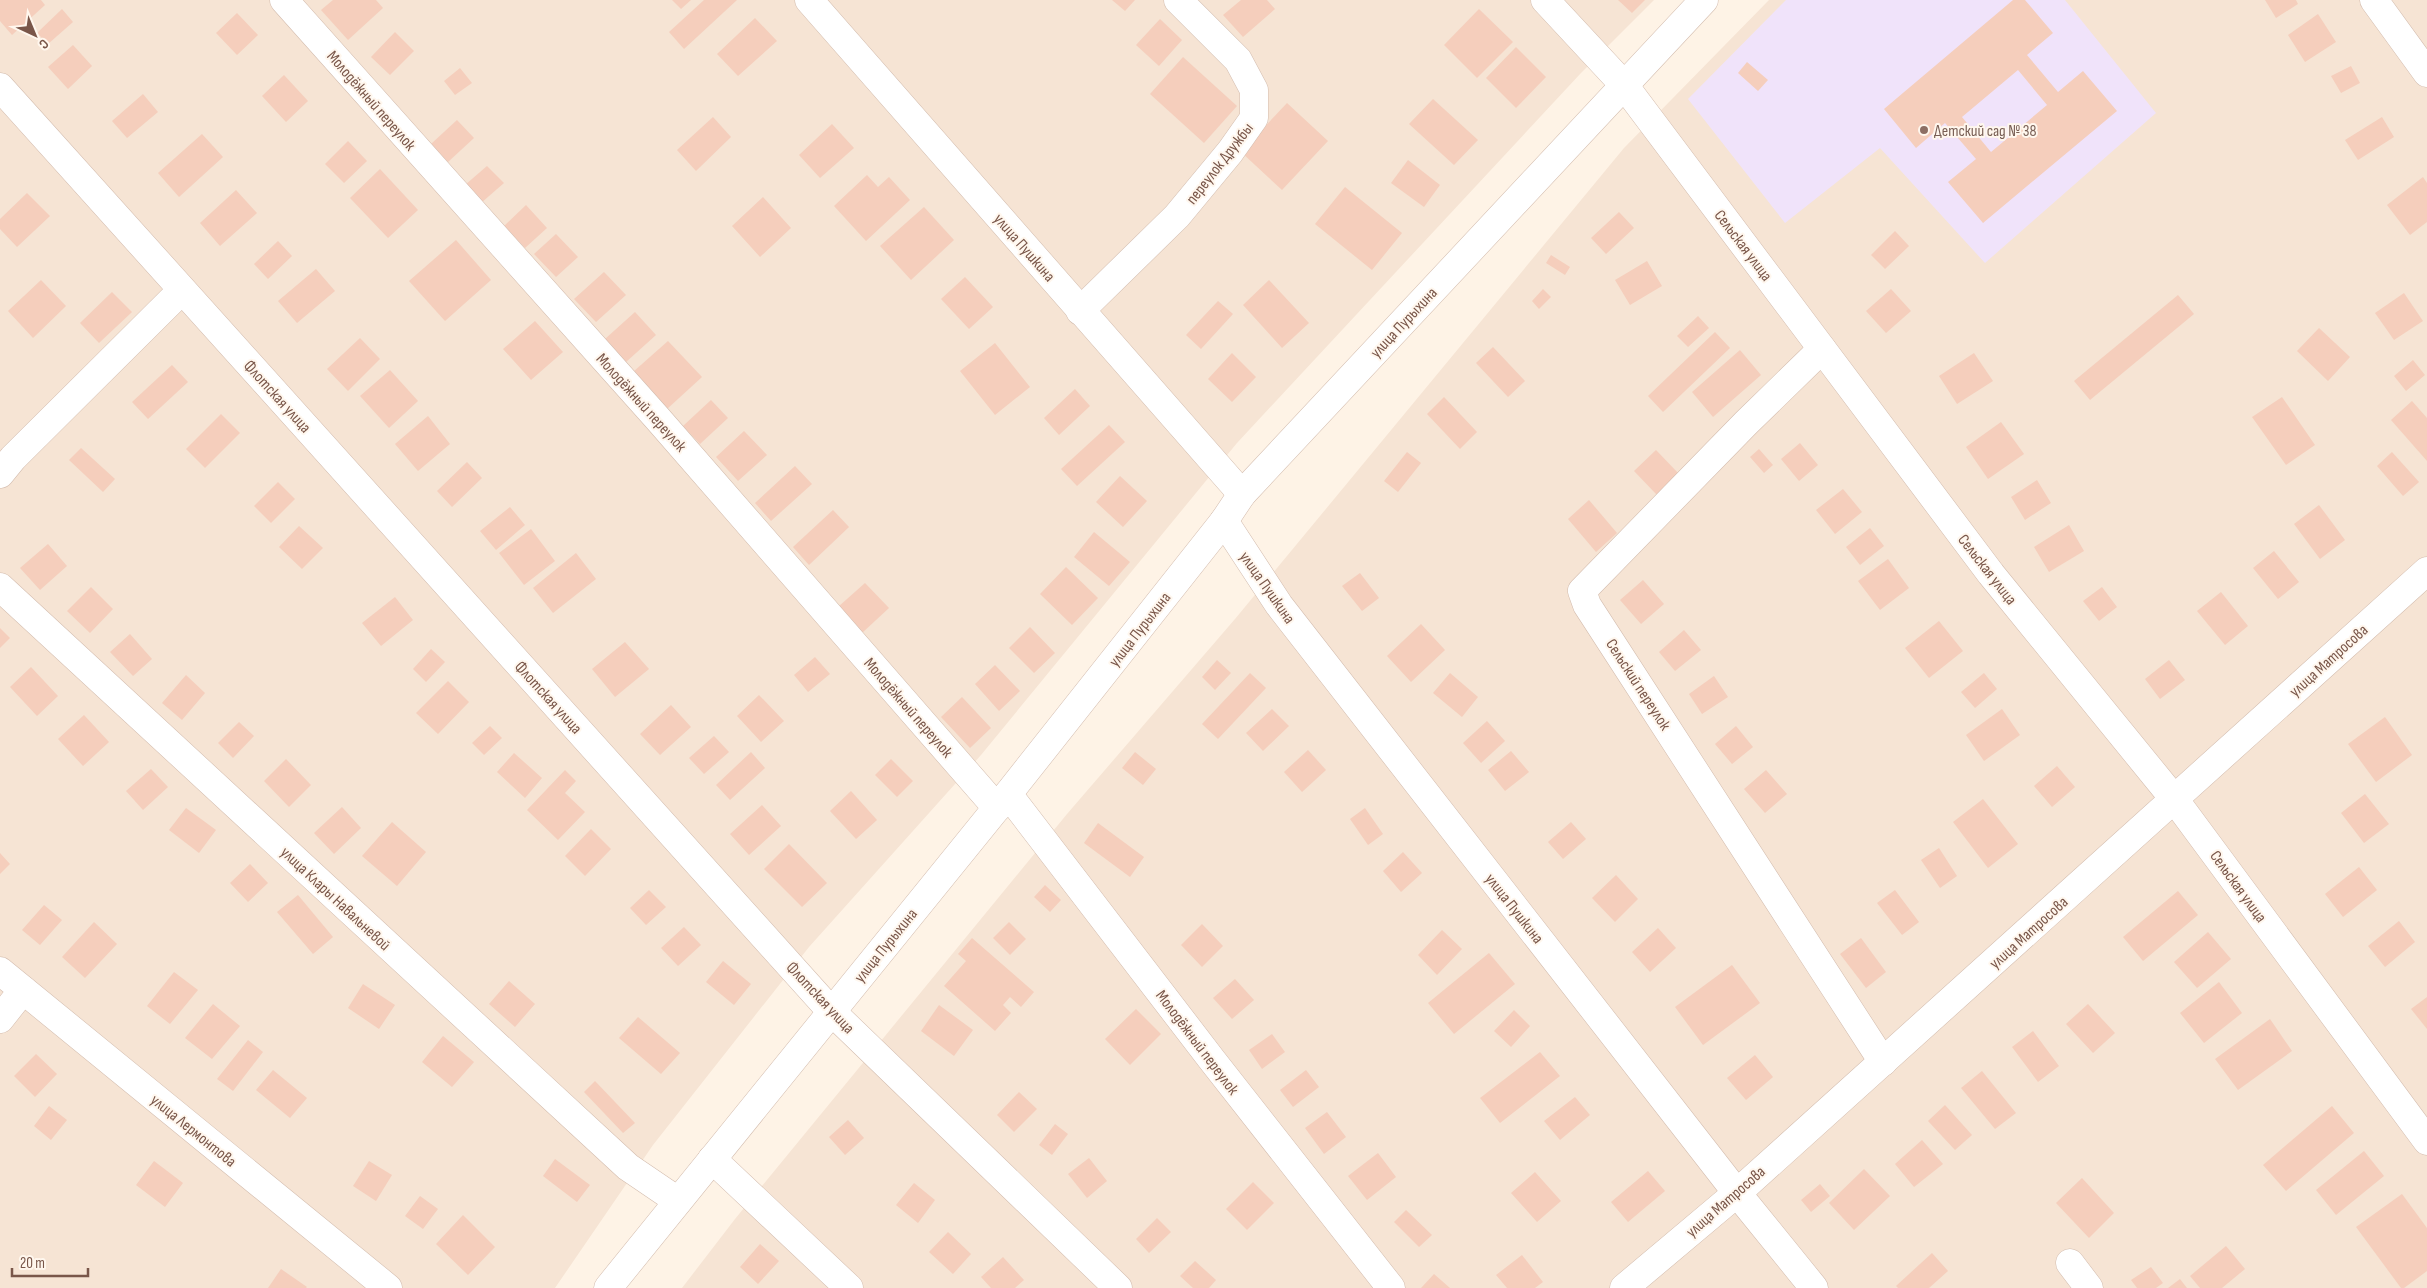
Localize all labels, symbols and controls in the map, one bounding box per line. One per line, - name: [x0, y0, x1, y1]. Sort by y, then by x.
- north arrow: [10, 10, 60, 60]
- text: С: [35, 35, 52, 53]
- street label: Молодёжный переулок: [322, 47, 420, 155]
- street label: переулок Дружбы: [1182, 119, 1258, 208]
- place label: Детский сад № 38: [1934, 122, 2037, 141]
- marker: Детский сад № 38: [1918, 124, 1930, 136]
- street label: Сельская улица: [1710, 207, 1776, 285]
- street label: улица Пушкина: [989, 210, 1059, 286]
- street label: улица Пурыхина: [1367, 284, 1441, 362]
- street label: Молодёжный переулок: [592, 350, 691, 457]
- street label: Флотская улица: [239, 357, 314, 437]
- street label: Сельская улица: [1953, 531, 2020, 609]
- street label: улица Пушкина: [1235, 548, 1299, 628]
- street label: улица Пурыхина: [1105, 589, 1175, 671]
- street label: улица Матросова: [2286, 621, 2372, 701]
- street label: Сельский переулок: [1601, 636, 1675, 735]
- street label: Молодёжный переулок: [859, 654, 957, 762]
- street label: Флотская улица: [510, 658, 585, 738]
- street label: улица Клары Навальневой: [276, 843, 394, 955]
- street label: Сельская улица: [2205, 847, 2270, 927]
- street label: улица Пушкина: [1481, 870, 1547, 948]
- street label: улица Матросова: [1986, 893, 2072, 973]
- street label: улица Пурыхина: [851, 905, 922, 987]
- street label: Флотская улица: [782, 958, 858, 1038]
- street label: Молодёжный переулок: [1151, 987, 1243, 1100]
- street label: улица Лермонтова: [146, 1091, 240, 1171]
- street label: улица Матросова: [1682, 1163, 1769, 1242]
- scale bar: [12, 1246, 89, 1278]
- text: 20 m: [20, 1254, 45, 1273]

